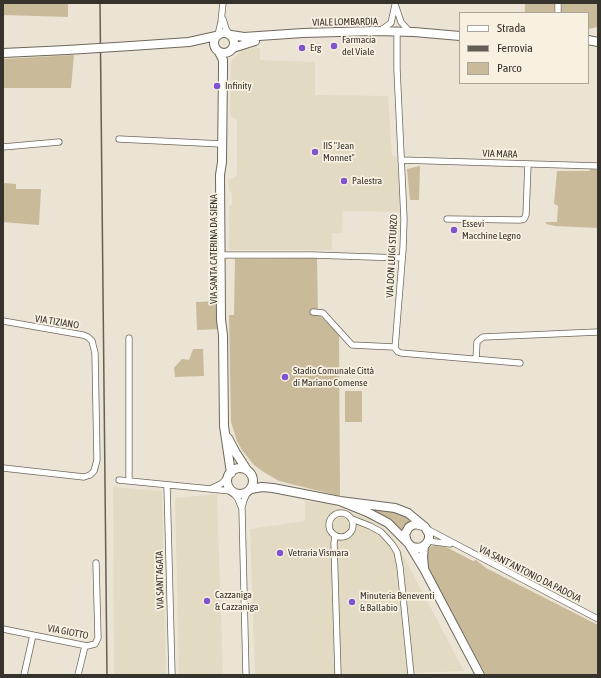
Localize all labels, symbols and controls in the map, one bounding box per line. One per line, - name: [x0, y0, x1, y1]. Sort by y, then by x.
- legend: [459, 12, 589, 84]
- street label: VIALE LOMBARDIA: [312, 15, 378, 29]
- text: Strada: [497, 21, 526, 35]
- place label: Farmacia del Viale: [342, 34, 376, 58]
- marker: Farmacia del Viale: [329, 41, 339, 51]
- text: Ferrovia: [497, 41, 533, 55]
- place label: Erg: [310, 42, 321, 54]
- marker: Erg: [297, 43, 307, 53]
- text: Parco: [497, 61, 522, 75]
- place label: Infinity: [225, 80, 252, 92]
- marker: Infinity: [212, 81, 222, 91]
- place label: IIS "Jean Monnet": [323, 140, 355, 164]
- marker: IIS "Jean Monnet": [310, 147, 320, 157]
- street label: VIA MARA: [482, 147, 518, 161]
- place label: Palestra: [352, 175, 382, 187]
- marker: Palestra: [339, 176, 349, 186]
- street label: VIA SANTA CATERINA DA SIENA: [208, 194, 220, 304]
- street label: VIA DON LUIGI STURZO: [384, 214, 400, 298]
- place label: Essevi Macchine Legno: [462, 218, 521, 242]
- marker: Essevi Macchine Legno: [449, 225, 459, 235]
- street label: VIA TIZIANO: [34, 313, 80, 331]
- place label: Stadio Comunale Città di Mariano Comense: [293, 365, 374, 388]
- marker: Stadio Comunale Città di Mariano Comense: [280, 372, 290, 382]
- street label: VIA SANT'ANTONIO DA PADOVA: [477, 543, 583, 605]
- place label: Vetraria Vismara: [288, 547, 349, 559]
- marker: Vetraria Vismara: [275, 548, 285, 558]
- street label: VIA SANT'AGATA: [153, 551, 167, 609]
- place label: Cazzaniga & Cazzaniga: [215, 589, 258, 612]
- place label: Minuteria Beneventi & Ballabio: [360, 590, 434, 614]
- marker: Cazzaniga & Cazzaniga: [202, 596, 212, 606]
- marker: Minuteria Beneventi & Ballabio: [347, 597, 357, 607]
- street label: VIA GIOTTO: [46, 622, 90, 642]

